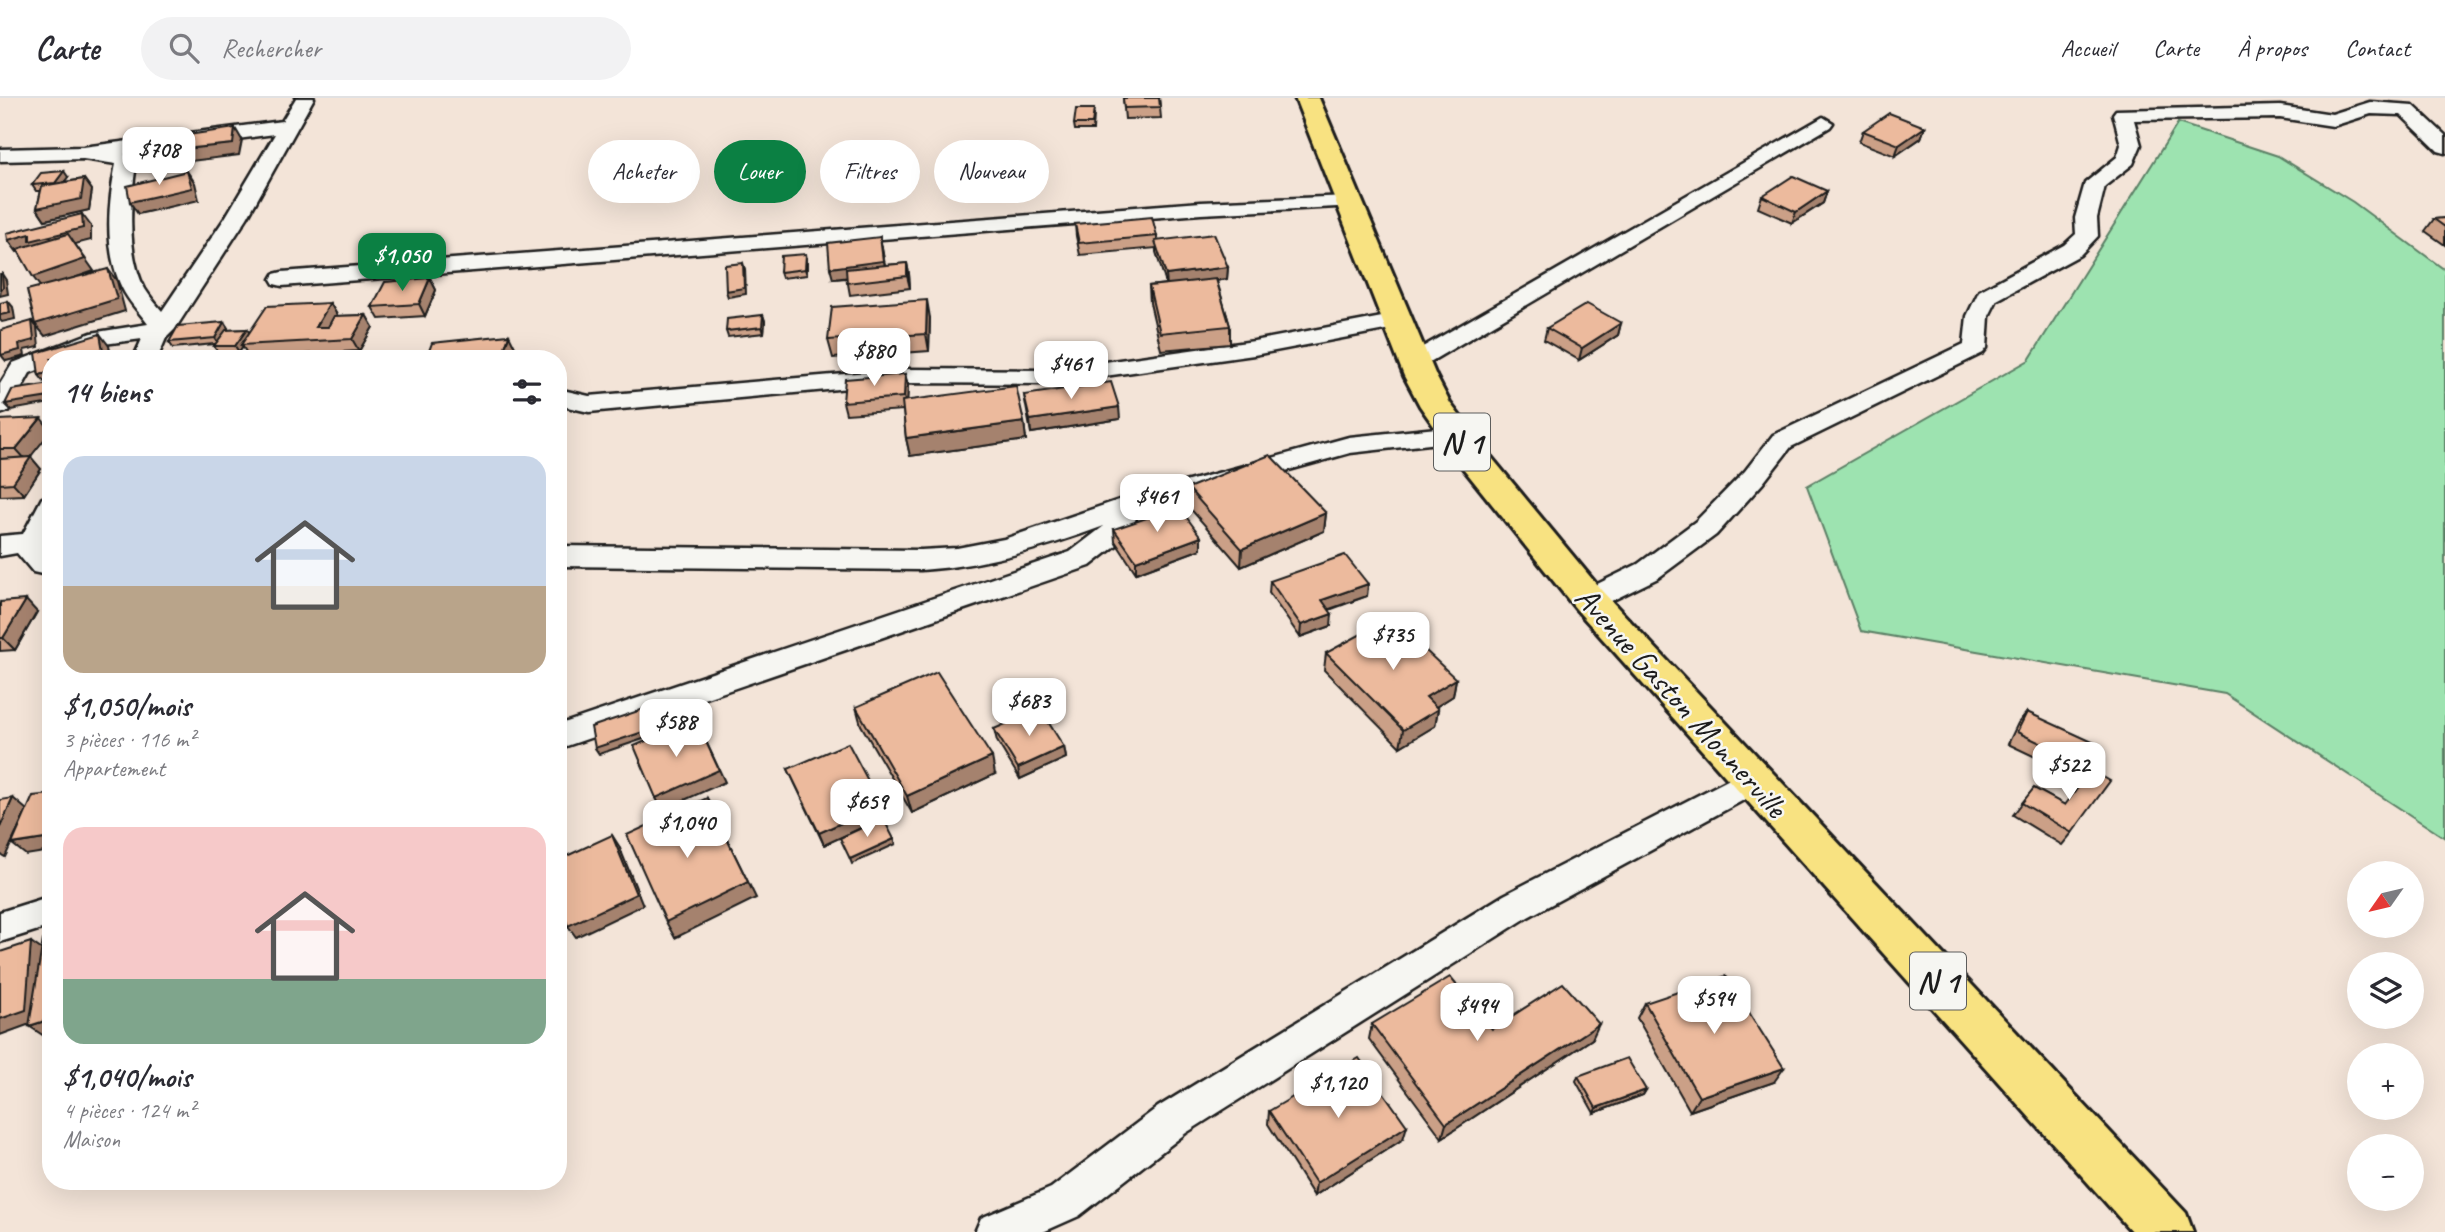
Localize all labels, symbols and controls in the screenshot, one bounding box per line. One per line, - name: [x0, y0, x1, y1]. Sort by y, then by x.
- search box: [141, 17, 631, 80]
- text: Carte: [35, 27, 99, 69]
- icon: search: [165, 29, 203, 67]
- text: Rechercher: [221, 32, 321, 65]
- text: Accueil: [2061, 33, 2115, 63]
- text: Carte: [2153, 33, 2199, 63]
- text: À propos: [2237, 33, 2307, 63]
- text: Contact: [2345, 33, 2410, 63]
- pin: $708: [118, 127, 200, 187]
- text: $708: [138, 135, 180, 164]
- chip: Acheter: [588, 140, 700, 203]
- chip: Louer: [714, 140, 806, 203]
- chip: Filtres: [820, 140, 920, 203]
- chip: Nouveau: [934, 140, 1049, 203]
- pin: $1,050: [345, 234, 459, 293]
- text: $1,050: [374, 241, 430, 270]
- pin: $880: [833, 328, 915, 388]
- text: $880: [853, 336, 895, 365]
- pin: $461: [1030, 342, 1112, 401]
- text: $461: [1050, 349, 1092, 378]
- text: 14 biens: [63, 373, 151, 411]
- icon: filters: [508, 373, 546, 411]
- road number: N 1: [1434, 414, 1490, 470]
- pin: $461: [1116, 474, 1198, 534]
- text: $461: [1136, 482, 1178, 511]
- icon: home: [242, 502, 368, 628]
- street label: Avenue Gaston Monnerville: [1566, 577, 1798, 828]
- pin: $735: [1352, 612, 1434, 672]
- text: $735: [1373, 620, 1413, 649]
- pin: $683: [988, 678, 1070, 738]
- text: $683: [1008, 686, 1050, 715]
- text: $1,050/mois: [63, 687, 191, 725]
- pin: $588: [635, 700, 717, 759]
- text: $588: [655, 707, 697, 736]
- text: 3 pièces · 116 m²: [63, 725, 195, 754]
- pin: $522: [2028, 742, 2110, 802]
- text: $522: [2048, 750, 2090, 779]
- text: Appartement: [63, 754, 165, 783]
- pin: $659: [826, 780, 908, 839]
- text: $659: [846, 787, 888, 816]
- pin: $1,040: [630, 800, 744, 860]
- text: $1,040: [659, 808, 715, 837]
- north arrow: [2347, 861, 2424, 938]
- map controls: [2347, 861, 2424, 1211]
- icon: home: [242, 873, 368, 999]
- road number: N 1: [1910, 952, 1966, 1010]
- button: layers: [2347, 952, 2424, 1029]
- pin: $594: [1673, 976, 1755, 1036]
- pin: $494: [1436, 984, 1518, 1043]
- text: $594: [1694, 984, 1734, 1013]
- text: $494: [1456, 991, 1498, 1020]
- button: +: [2347, 1043, 2424, 1120]
- text: $1,040/mois: [63, 1058, 191, 1096]
- pin: $1,120: [1281, 1060, 1395, 1120]
- text: $1,120: [1310, 1068, 1366, 1097]
- text: 4 pièces · 124 m²: [63, 1096, 195, 1125]
- text: Maison: [63, 1125, 120, 1154]
- button: −: [2347, 1134, 2424, 1211]

